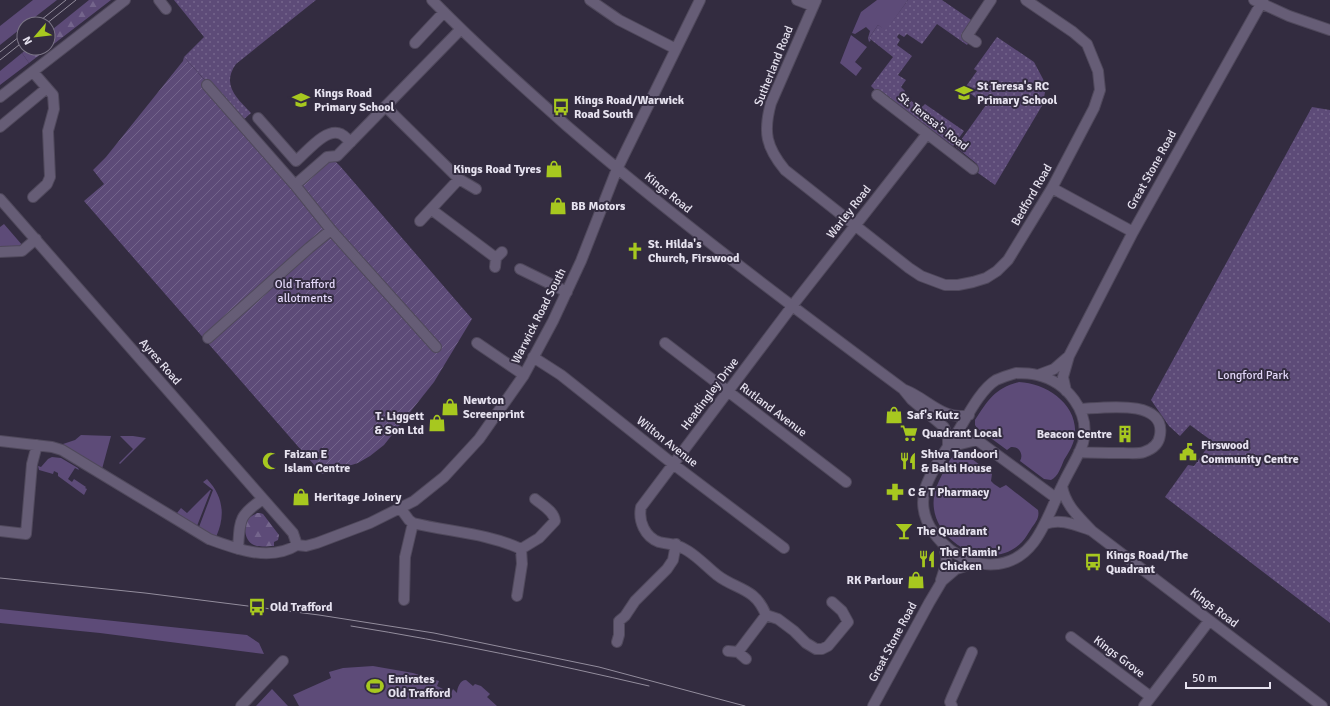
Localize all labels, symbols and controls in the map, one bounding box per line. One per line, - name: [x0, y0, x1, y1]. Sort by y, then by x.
- north arrow: [16, 16, 56, 56]
- street label: Sutherland Road: [751, 24, 797, 108]
- text: N: [20, 34, 35, 47]
- place label: St Teresa's RC Primary School: [977, 79, 1058, 108]
- school or university icon: St Teresa's RC Primary School: [954, 83, 974, 103]
- place label: Kings Road Primary School: [314, 86, 395, 115]
- school or university icon: Kings Road Primary School: [291, 90, 311, 110]
- street label: St. Teresa's Road: [895, 90, 971, 154]
- place label: Kings Road/Warwick Road South: [574, 93, 685, 122]
- bus stop icon: Kings Road/Warwick Road South: [551, 97, 571, 117]
- street label: Great Stone Road: [1124, 128, 1180, 212]
- shop icon: Kings Road Tyres: [544, 159, 564, 179]
- street label: Bedford Road: [1008, 161, 1056, 229]
- place label: Kings Road Tyres: [453, 162, 542, 177]
- street label: Kings Road: [641, 169, 695, 217]
- street label: Warley Road: [824, 182, 874, 242]
- shop icon: BB Motors: [548, 196, 568, 216]
- place label: BB Motors: [571, 199, 626, 214]
- place label: St. Hilda's Church, Firswood: [648, 237, 740, 266]
- church icon: St. Hilda's Church, Firswood: [625, 241, 645, 261]
- street label: Warwick Road South: [508, 266, 570, 366]
- park label: Old Trafford allotments: [275, 277, 335, 306]
- street label: Ayres Road: [136, 336, 184, 388]
- street label: Headingley Drive: [678, 355, 742, 433]
- park label: Longford Park: [1217, 368, 1289, 383]
- street label: Rutland Avenue: [736, 380, 810, 440]
- place label: Newton Screenprint: [463, 393, 525, 422]
- shop icon: Newton Screenprint: [440, 397, 460, 417]
- shop icon: Saf's Kutz: [884, 405, 904, 425]
- place label: Saf's Kutz: [907, 408, 959, 423]
- place label: T. Liggett & Son Ltd: [374, 409, 425, 438]
- shop icon: T. Liggett & Son Ltd: [427, 413, 447, 433]
- street label: Wilton Avenue: [633, 413, 701, 471]
- supermarket icon: Quadrant Local: [899, 423, 919, 443]
- building icon: Beacon Centre: [1115, 424, 1135, 444]
- place label: Quadrant Local: [922, 426, 1002, 441]
- place label: Beacon Centre: [1037, 427, 1112, 442]
- place label: Firswood Community Centre: [1201, 438, 1299, 467]
- public building icon: Firswood Community Centre: [1178, 442, 1198, 462]
- place label: Faizan E Islam Centre: [284, 447, 350, 476]
- place label: Shiva Tandoori & Balti House: [921, 447, 998, 476]
- mosque icon: Faizan E Islam Centre: [261, 451, 281, 471]
- restaurant icon: Shiva Tandoori & Balti House: [898, 451, 918, 471]
- pharmacy icon: C & T Pharmacy: [885, 482, 905, 502]
- place label: C & T Pharmacy: [908, 485, 989, 500]
- shop icon: Heritage Joinery: [291, 487, 311, 507]
- place label: Heritage Joinery: [314, 490, 402, 505]
- bar icon: The Quadrant: [894, 521, 914, 541]
- place label: The Quadrant: [917, 524, 988, 539]
- place label: The Flamin' Chicken: [940, 545, 1000, 574]
- place label: Kings Road/The Quadrant: [1106, 548, 1188, 577]
- restaurant icon: The Flamin' Chicken: [917, 549, 937, 569]
- bus stop icon: Kings Road/The Quadrant: [1083, 552, 1103, 572]
- shop icon: RK Parlour: [906, 570, 926, 590]
- place label: RK Parlour: [847, 573, 903, 588]
- street label: Kings Road: [1187, 585, 1241, 631]
- bus stop icon: Old Trafford: [247, 597, 267, 617]
- street label: Great Stone Road: [866, 599, 920, 685]
- place label: Old Trafford: [270, 600, 333, 615]
- street label: Kings Grove: [1090, 633, 1148, 681]
- scale bar: [1186, 664, 1270, 690]
- text: 50 m: [1192, 671, 1217, 686]
- place label: Emirates Old Trafford: [388, 672, 451, 701]
- sports icon: Emirates Old Trafford: [365, 676, 385, 696]

